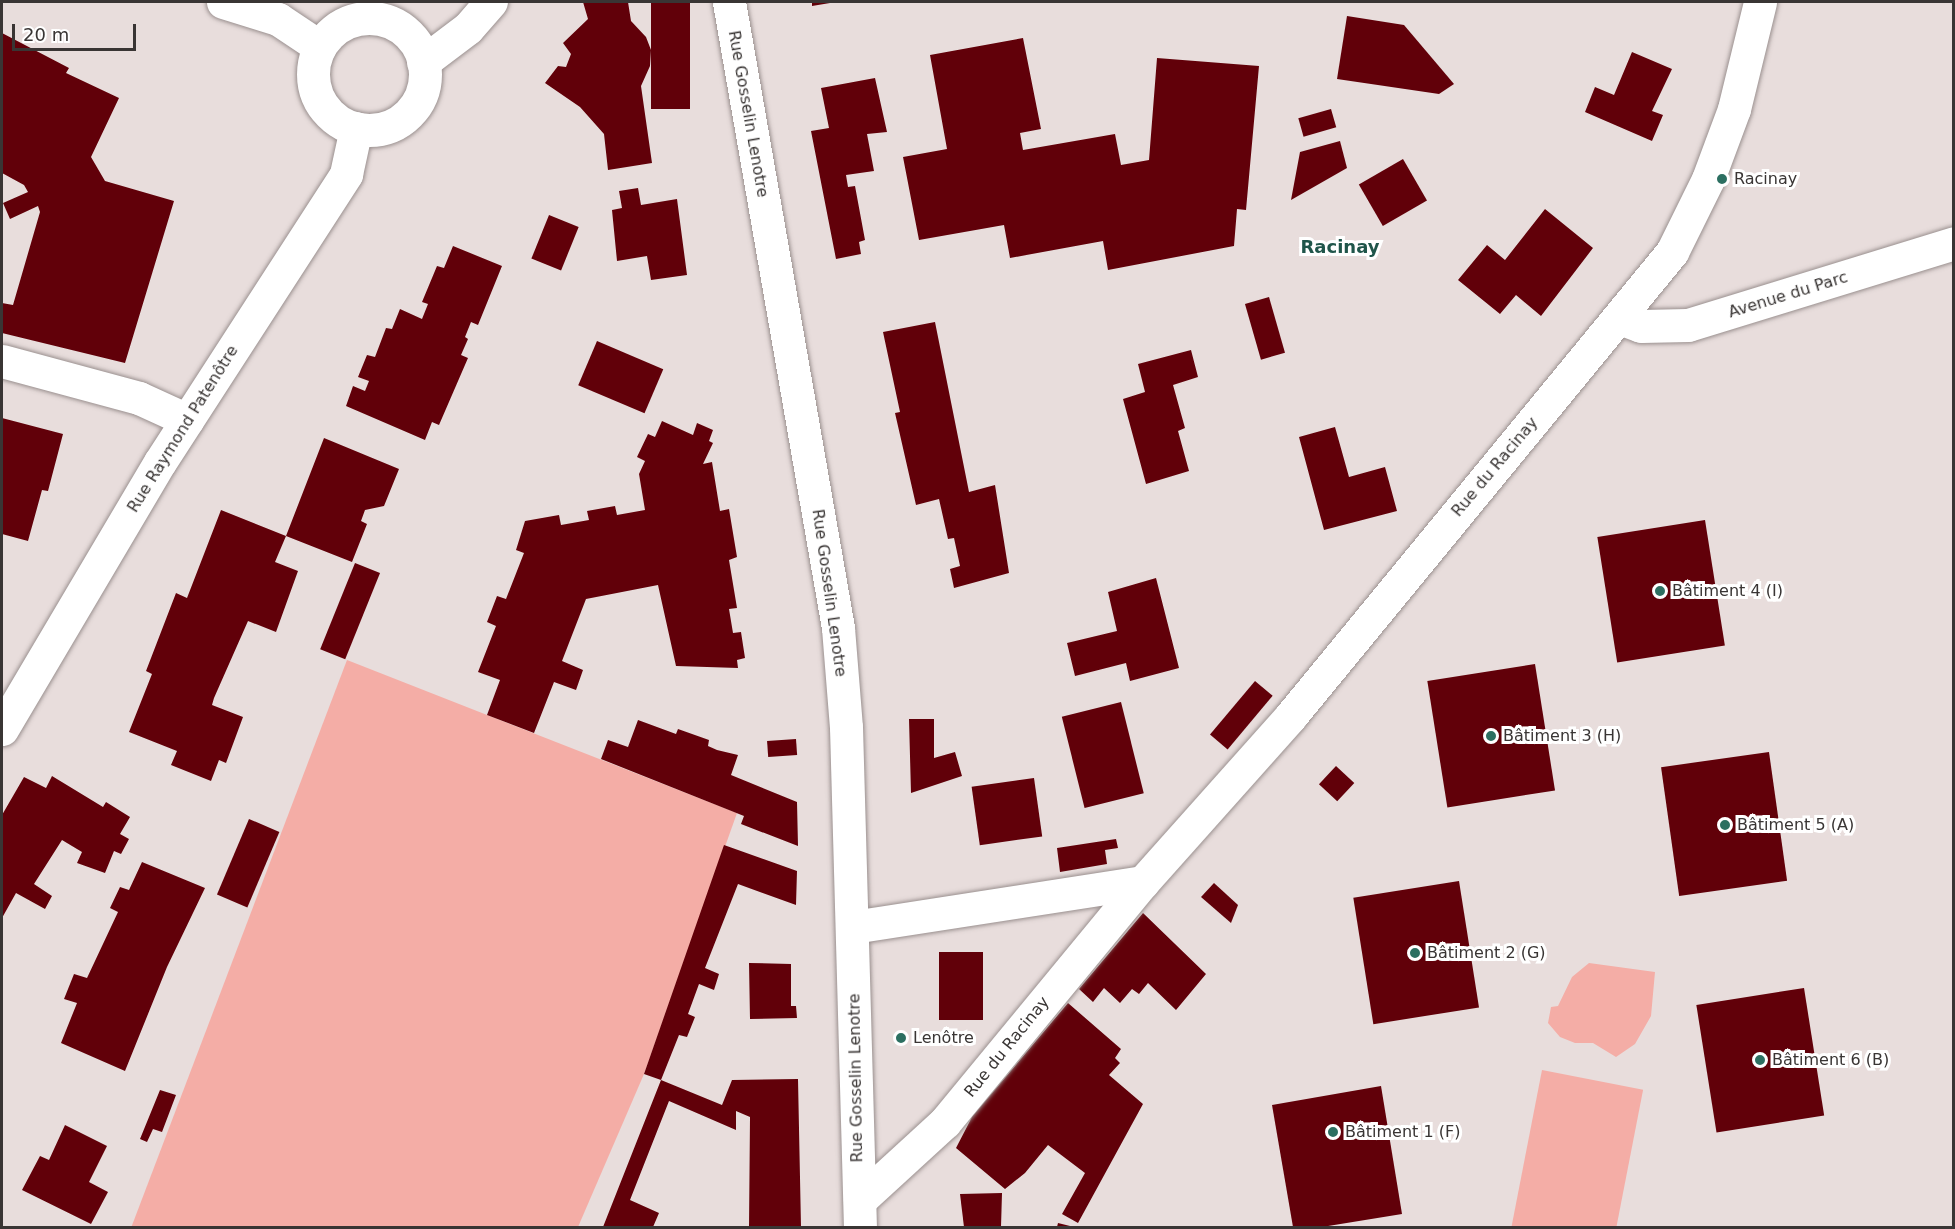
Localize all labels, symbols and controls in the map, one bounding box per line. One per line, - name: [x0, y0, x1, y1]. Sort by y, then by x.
- scale bar: [15, 12, 140, 50]
- text: 20 m: [23, 24, 69, 45]
- street label: Rue Gosselin Lenotre: [724, 29, 772, 199]
- place label: Racinay: [1734, 169, 1797, 189]
- marker: Racinay: [1715, 172, 1729, 186]
- district label: Racinay: [1301, 236, 1379, 258]
- street label: Avenue du Parc: [1726, 268, 1850, 322]
- street label: Rue Raymond Patenôtre: [124, 342, 242, 516]
- street label: Rue du Racinay: [1448, 413, 1542, 521]
- street label: Rue Gosselin Lenotre: [808, 508, 850, 678]
- place label: Bâtiment 4 (I): [1672, 581, 1783, 601]
- marker: Bâtiment 4 (I): [1653, 584, 1667, 598]
- place label: Bâtiment 3 (H): [1503, 726, 1621, 746]
- marker: Bâtiment 3 (H): [1484, 729, 1498, 743]
- place label: Bâtiment 5 (A): [1737, 815, 1854, 835]
- marker: Bâtiment 5 (A): [1718, 818, 1732, 832]
- place label: Bâtiment 2 (G): [1427, 943, 1546, 963]
- marker: Bâtiment 2 (G): [1408, 946, 1422, 960]
- street label: Rue Gosselin Lenotre: [845, 993, 867, 1163]
- street label: Rue du Racinay: [960, 993, 1054, 1101]
- place label: Lenôtre: [913, 1028, 974, 1048]
- marker: Lenôtre: [894, 1031, 908, 1045]
- place label: Bâtiment 6 (B): [1772, 1050, 1889, 1070]
- marker: Bâtiment 6 (B): [1753, 1053, 1767, 1067]
- place label: Bâtiment 1 (F): [1345, 1122, 1460, 1142]
- marker: Bâtiment 1 (F): [1326, 1125, 1340, 1139]

